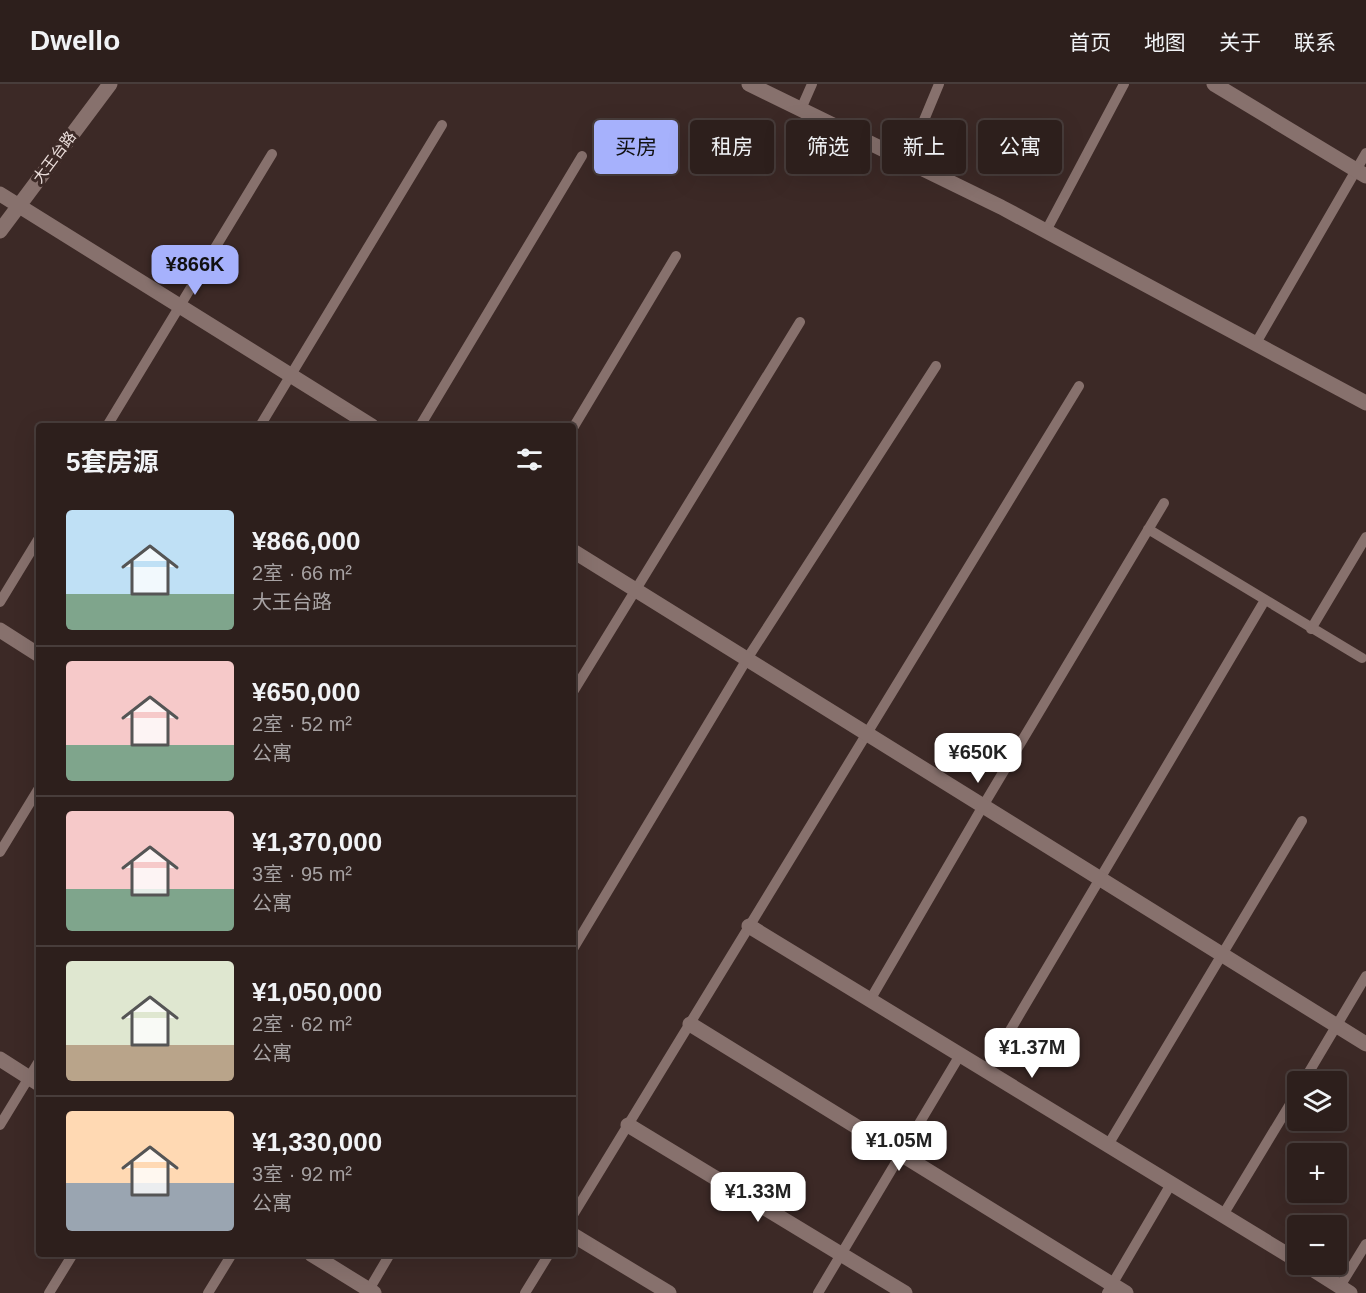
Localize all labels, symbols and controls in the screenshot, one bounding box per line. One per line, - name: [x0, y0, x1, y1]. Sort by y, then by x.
- text: Dwello: [30, 25, 120, 56]
- text: 首页: [1069, 31, 1111, 54]
- text: 地图: [1144, 31, 1186, 54]
- text: 关于: [1219, 31, 1261, 54]
- text: 联系: [1294, 31, 1336, 54]
- chip: 买房: [594, 120, 678, 174]
- chip: 租房: [690, 120, 774, 174]
- chip: 筛选: [786, 120, 870, 174]
- chip: 新上: [882, 120, 966, 174]
- chip: 公寓: [978, 120, 1062, 174]
- street label: 大王台路: [29, 128, 79, 186]
- pin: ¥866K: [153, 245, 237, 296]
- text: ¥866K: [166, 253, 224, 275]
- icon: filters: [513, 443, 546, 476]
- text: 5套房源: [66, 447, 158, 477]
- text: ¥866,000: [252, 526, 360, 556]
- icon: home: [114, 534, 186, 606]
- text: 2室 · 66 m²: [252, 562, 352, 584]
- text: 大王台路: [252, 591, 332, 613]
- text: ¥650,000: [252, 677, 360, 707]
- icon: home: [114, 685, 186, 757]
- text: 2室 · 52 m²: [252, 713, 352, 735]
- pin: ¥650K: [936, 733, 1020, 784]
- text: ¥650K: [949, 741, 1007, 763]
- text: 公寓: [252, 742, 292, 764]
- text: ¥1,370,000: [252, 827, 382, 857]
- icon: home: [114, 835, 186, 907]
- text: 3室 · 95 m²: [252, 863, 352, 885]
- text: 公寓: [252, 892, 292, 914]
- text: ¥1,050,000: [252, 977, 382, 1007]
- icon: home: [114, 985, 186, 1057]
- text: 2室 · 62 m²: [252, 1013, 352, 1035]
- pin: ¥1.37M: [983, 1028, 1081, 1079]
- text: ¥1.37M: [999, 1036, 1065, 1058]
- text: 公寓: [252, 1042, 292, 1064]
- map controls: [1287, 1071, 1347, 1275]
- button: layers: [1287, 1071, 1347, 1131]
- pin: ¥1.05M: [850, 1121, 948, 1172]
- text: ¥1,330,000: [252, 1127, 382, 1157]
- text: ¥1.05M: [866, 1129, 932, 1151]
- icon: home: [114, 1135, 186, 1207]
- button: +: [1287, 1143, 1347, 1203]
- text: 3室 · 92 m²: [252, 1163, 352, 1185]
- pin: ¥1.33M: [709, 1172, 807, 1223]
- text: ¥1.33M: [725, 1180, 791, 1202]
- text: 公寓: [252, 1192, 292, 1214]
- button: −: [1287, 1215, 1347, 1275]

